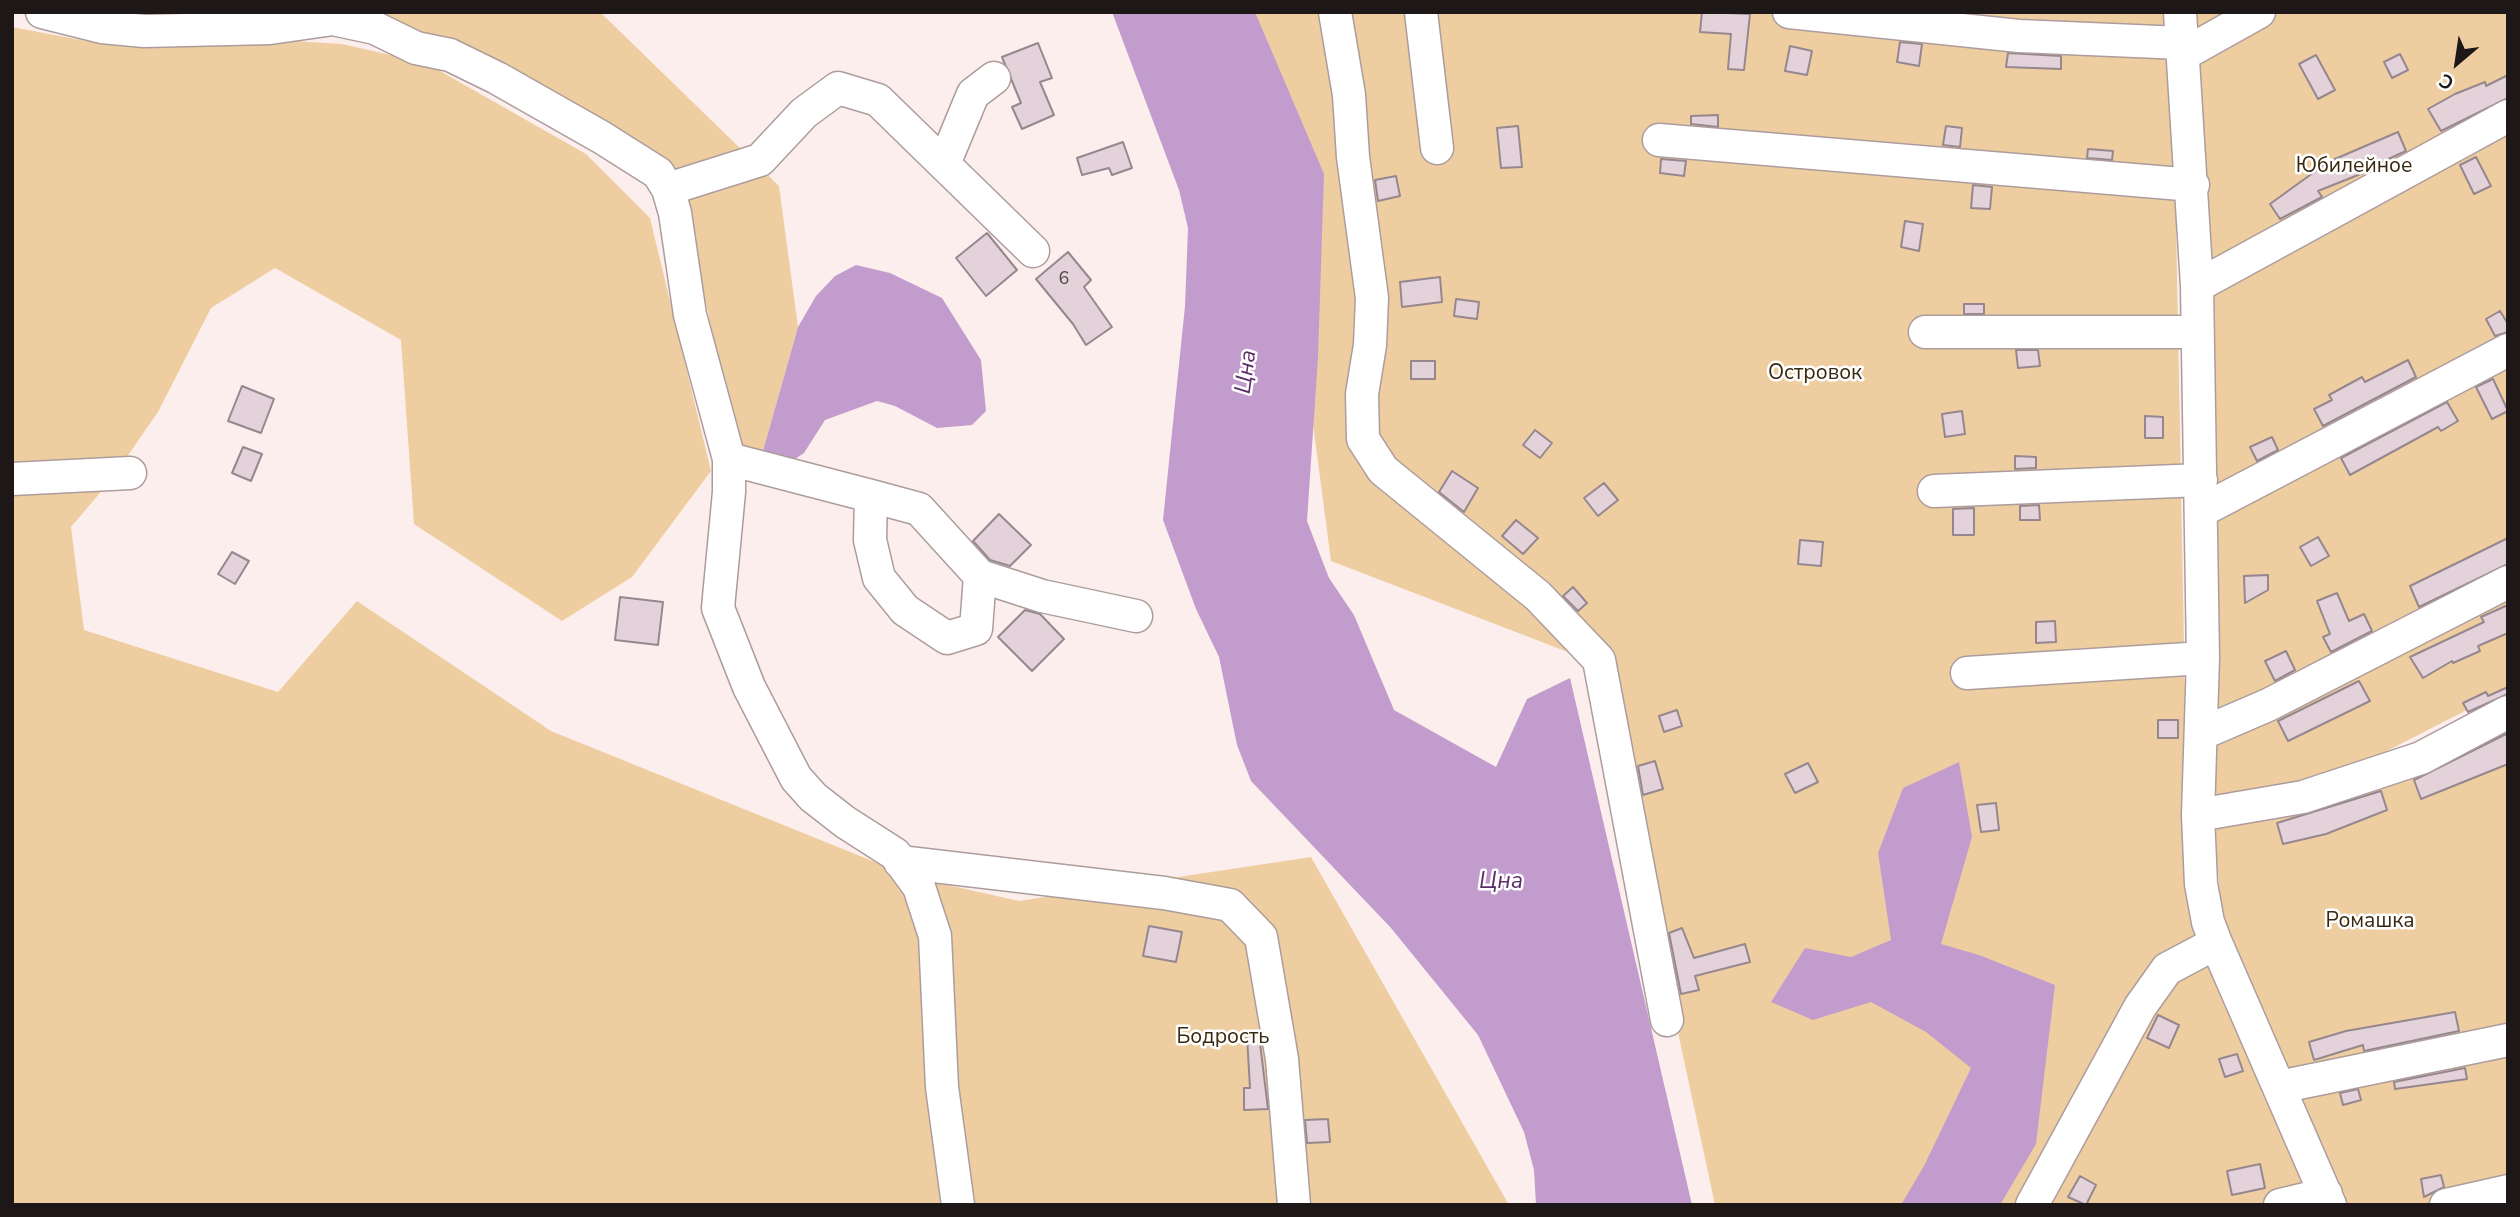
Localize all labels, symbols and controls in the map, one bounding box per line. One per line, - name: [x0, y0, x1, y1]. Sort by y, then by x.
- north arrow: [2422, 28, 2492, 98]
- text: С: [2435, 67, 2459, 96]
- park label: Юбилейное: [2296, 154, 2412, 180]
- house number: 6: [1059, 269, 1069, 291]
- water label: Цна: [1230, 348, 1264, 396]
- park label: Островок: [1768, 361, 1862, 387]
- water label: Цна: [1479, 868, 1523, 896]
- park label: Ромашка: [2325, 909, 2415, 935]
- park label: Бодрость: [1176, 1025, 1270, 1051]

